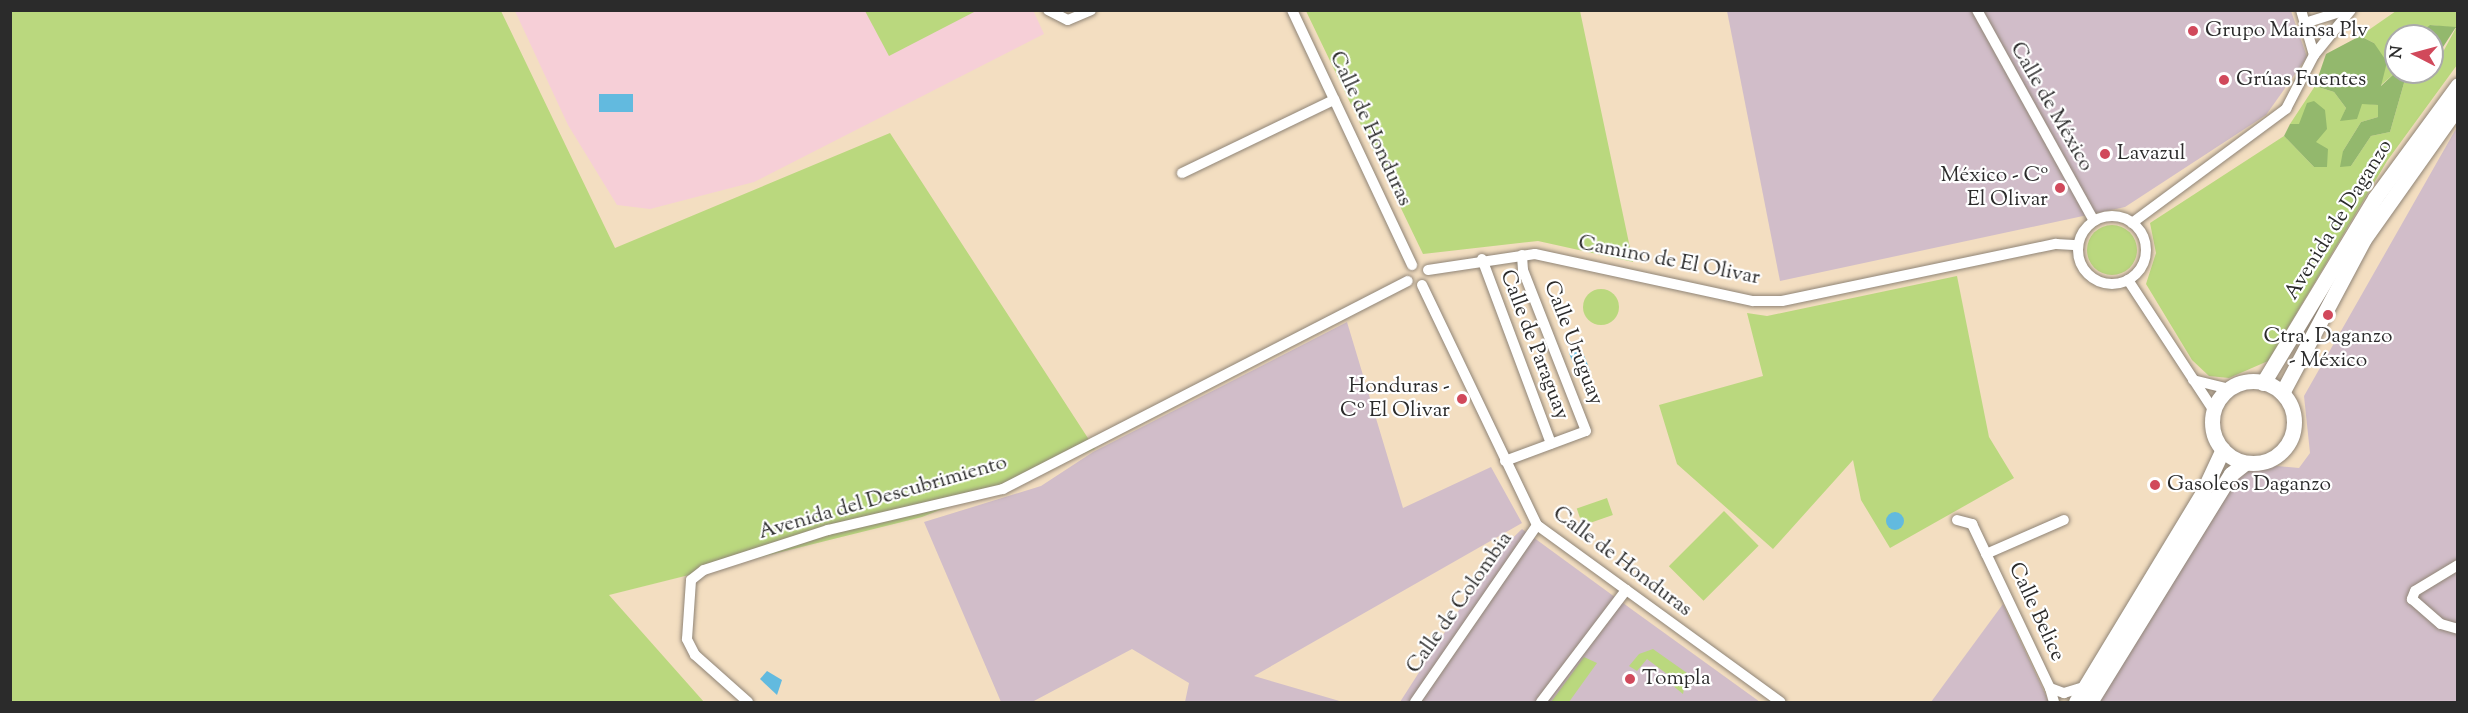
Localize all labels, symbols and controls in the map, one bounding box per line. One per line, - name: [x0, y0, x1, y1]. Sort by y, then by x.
- place label: Grupo Mainsa Plv: [2205, 18, 2368, 44]
- marker: Grupo Mainsa Plv: [2186, 24, 2200, 38]
- north arrow: [2384, 24, 2444, 84]
- street label: Calle de México: [2004, 38, 2098, 176]
- text: N: [2385, 45, 2410, 60]
- street label: Calle de Honduras: [1323, 48, 1417, 210]
- place label: Grúas Fuentes: [2236, 67, 2366, 93]
- marker: Grúas Fuentes: [2217, 73, 2231, 87]
- street label: Avenida de Daganzo: [2280, 135, 2398, 305]
- place label: Lavazul: [2117, 141, 2186, 167]
- marker: Lavazul: [2098, 147, 2112, 161]
- place label: México - Cº El Olivar: [1940, 163, 2048, 213]
- marker: México - Cº El Olivar: [2053, 181, 2067, 195]
- street label: Camino de El Olivar: [1576, 231, 1762, 291]
- street label: Calle de Paraguay: [1494, 267, 1574, 423]
- street label: Calle Uruguay: [1538, 277, 1608, 409]
- marker: Ctra. Daganzo - México: [2321, 308, 2335, 322]
- place label: Ctra. Daganzo - México: [2264, 324, 2392, 374]
- place label: Honduras - Cº El Olivar: [1340, 374, 1450, 424]
- marker: Honduras - Cº El Olivar: [1455, 392, 1469, 406]
- street label: Avenida del Descubrimiento: [756, 450, 1010, 546]
- place label: Gasoleos Daganzo: [2167, 472, 2331, 498]
- marker: Gasoleos Daganzo: [2148, 478, 2162, 492]
- street label: Calle de Honduras: [1547, 501, 1697, 623]
- street label: Calle de Colombia: [1402, 527, 1518, 679]
- street label: Calle Belice: [2002, 559, 2070, 665]
- place label: Tompla: [1642, 666, 1711, 692]
- marker: Tompla: [1623, 672, 1637, 686]

